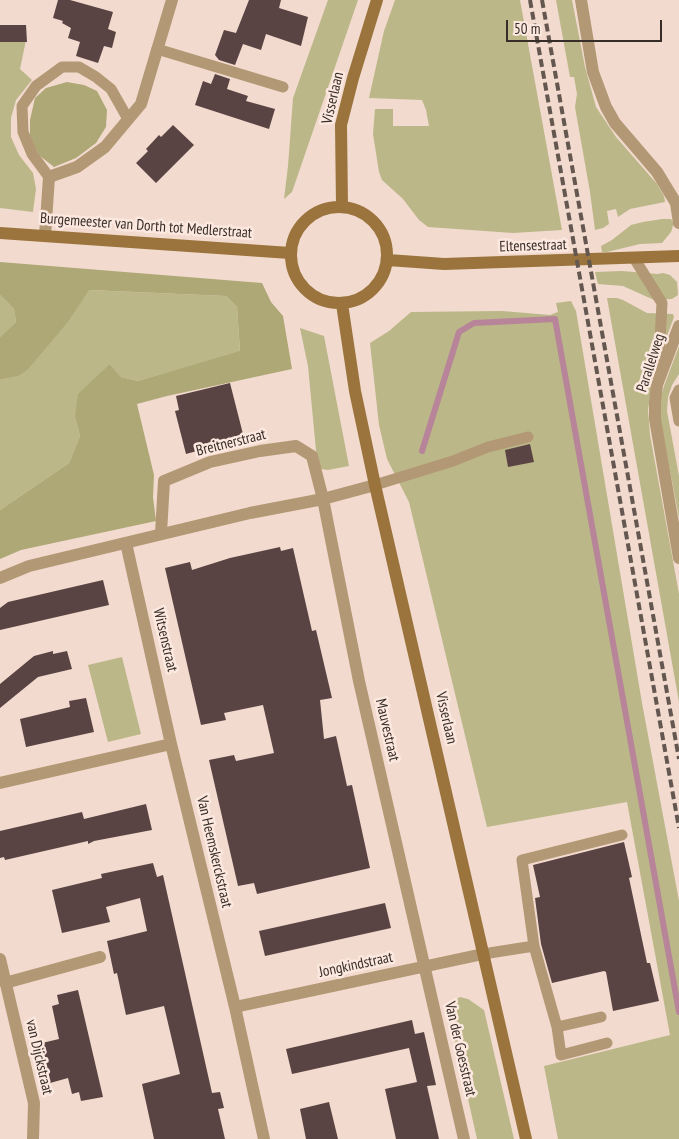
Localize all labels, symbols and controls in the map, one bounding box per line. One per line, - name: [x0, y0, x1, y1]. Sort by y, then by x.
- scale bar: [509, 10, 665, 42]
- text: 50 m: [514, 19, 540, 38]
- street label: Visserlaan: [318, 70, 348, 126]
- street label: Burgemeester van Dorth tot Medlerstraat: [39, 210, 253, 242]
- street label: Eltensestraat: [499, 236, 567, 256]
- street label: Parallelweg: [633, 331, 669, 395]
- street label: Breitnerstraat: [194, 426, 268, 460]
- street label: Witsenstraat: [149, 606, 181, 674]
- street label: Visserlaan: [431, 690, 461, 746]
- street label: Mauvestraat: [371, 697, 403, 763]
- street label: Van Heemskerckstraat: [192, 795, 236, 909]
- street label: Jongkindstraat: [318, 948, 394, 982]
- street label: Van der Goesstraat: [440, 1000, 480, 1098]
- street label: van Dijckstraat: [22, 1018, 56, 1096]

